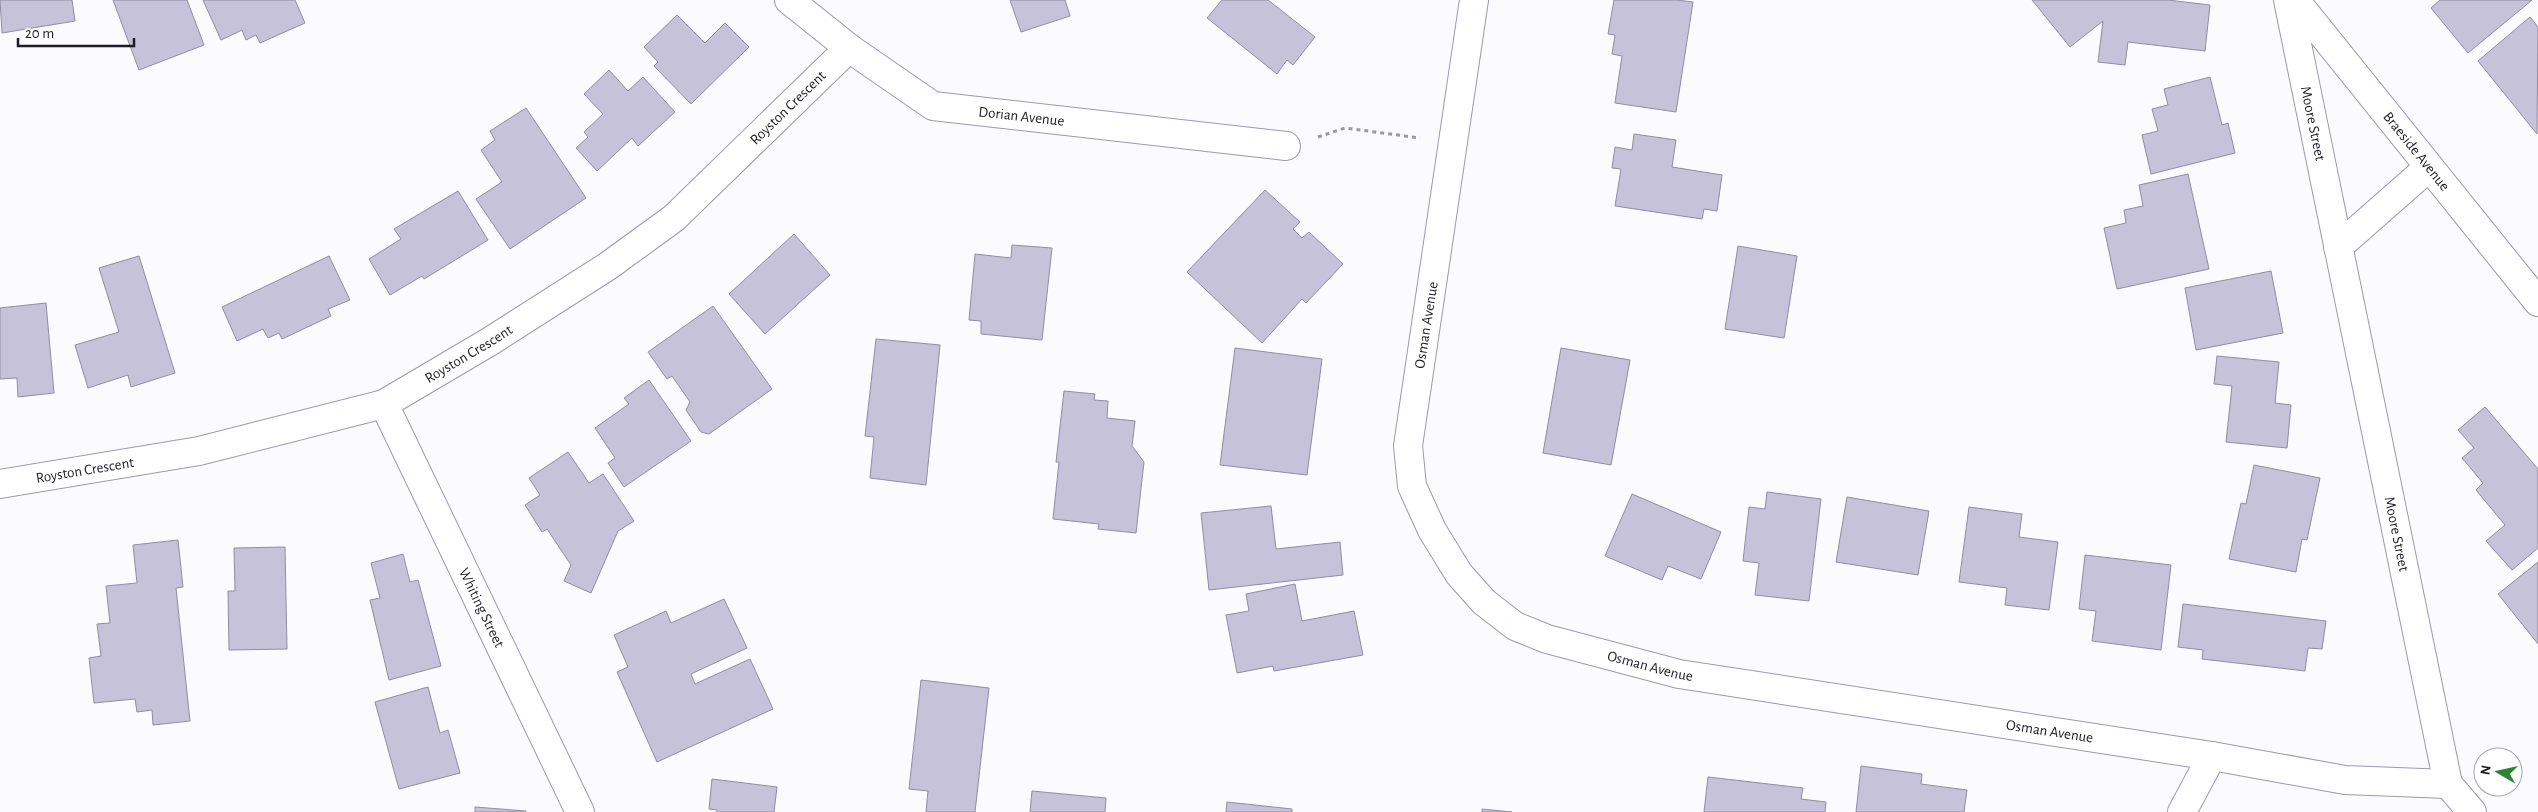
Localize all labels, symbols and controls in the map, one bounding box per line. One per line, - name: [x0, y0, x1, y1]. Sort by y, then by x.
- scale bar: [18, 15, 134, 47]
- text: 20 m: [25, 26, 54, 41]
- street label: Royston Crescent: [747, 68, 829, 148]
- street label: Moore Street: [2298, 85, 2328, 162]
- street label: Dorian Avenue: [978, 104, 1065, 129]
- street label: Braeside Avenue: [2380, 109, 2452, 194]
- street label: Osman Avenue: [1412, 280, 1441, 370]
- street label: Royston Crescent: [423, 322, 515, 386]
- street label: Royston Crescent: [35, 455, 135, 486]
- street label: Moore Street: [2382, 495, 2411, 573]
- street label: Whiting Street: [456, 566, 507, 650]
- street label: Osman Avenue: [1606, 648, 1694, 684]
- street label: Osman Avenue: [2005, 717, 2094, 746]
- north arrow: [2473, 747, 2523, 797]
- text: N: [2478, 764, 2494, 776]

